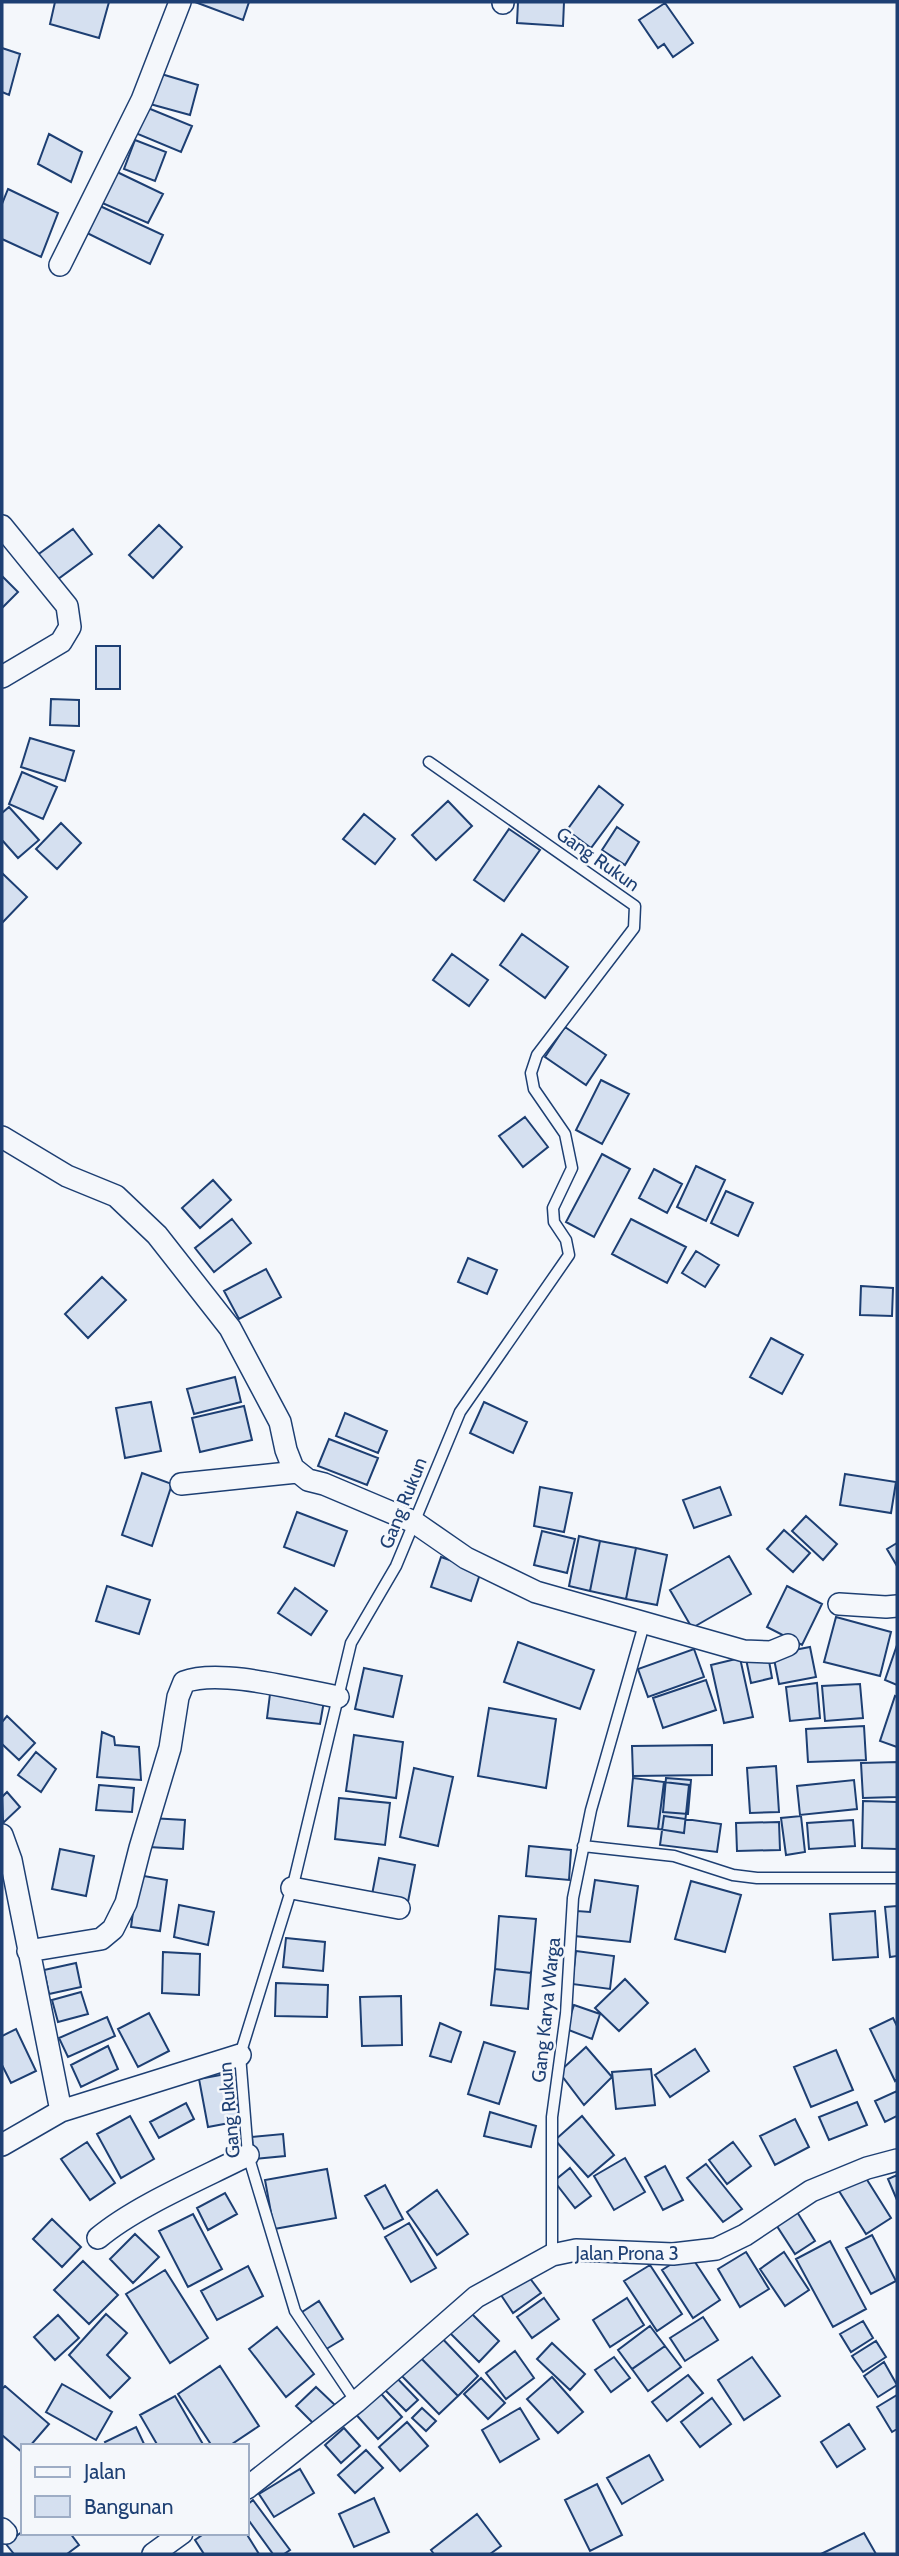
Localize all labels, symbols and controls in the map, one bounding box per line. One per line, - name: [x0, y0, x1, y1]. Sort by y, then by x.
- street label: Gang Rukun: [552, 822, 644, 896]
- street label: Gang Rukun: [374, 1454, 432, 1552]
- street label: Gang Karya Warga: [527, 1936, 565, 2084]
- street label: Gang Rukun: [213, 2061, 245, 2159]
- street label: Jalan Prona 3: [574, 2242, 679, 2265]
- legend: [21, 2444, 248, 2535]
- text: Jalan: [83, 2459, 126, 2484]
- text: Bangunan: [84, 2494, 173, 2519]

